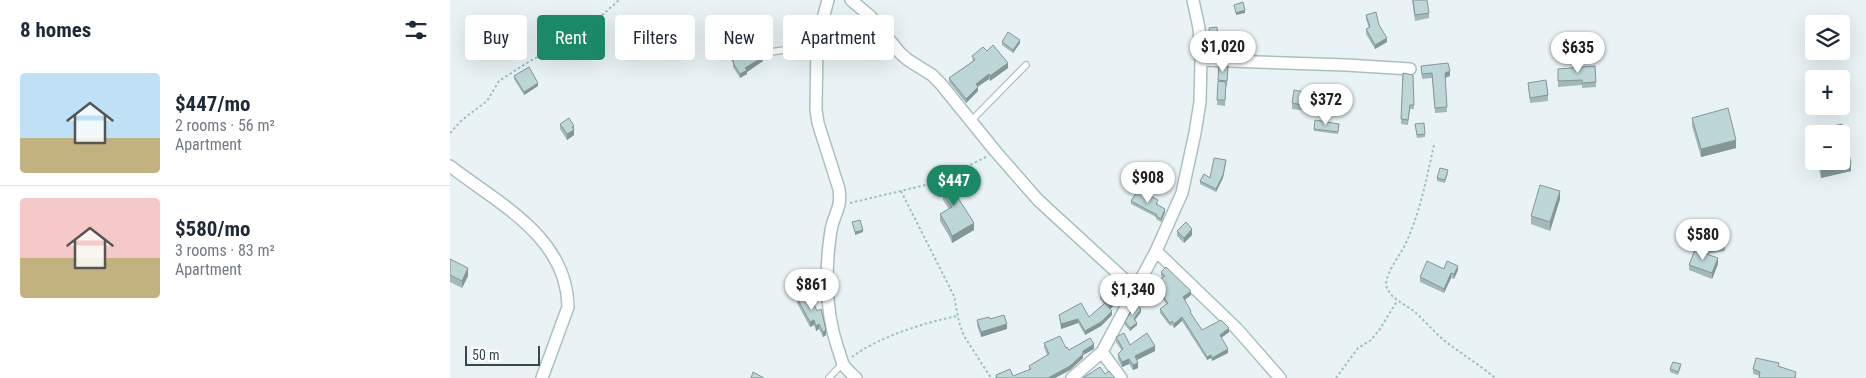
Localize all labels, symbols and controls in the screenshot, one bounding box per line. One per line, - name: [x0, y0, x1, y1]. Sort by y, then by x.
- chip: Buy: [465, 15, 527, 60]
- chip: Rent: [537, 15, 605, 60]
- chip: Filters: [615, 15, 695, 60]
- chip: New: [705, 15, 773, 60]
- chip: Apartment: [783, 15, 894, 60]
- map controls: [1805, 15, 1850, 170]
- button: layers: [1805, 15, 1850, 60]
- icon: filters: [402, 16, 430, 44]
- text: 8 homes: [20, 18, 91, 42]
- pin: $1,020: [1182, 30, 1264, 73]
- pin: $635: [1548, 32, 1608, 74]
- text: $1,020: [1201, 37, 1245, 56]
- text: $635: [1562, 38, 1594, 57]
- button: +: [1805, 70, 1850, 115]
- pin: $372: [1296, 84, 1356, 126]
- text: $372: [1310, 90, 1342, 109]
- text: $447/mo: [175, 92, 250, 116]
- icon: home: [60, 93, 120, 153]
- text: 2 rooms · 56 m²: [175, 116, 275, 135]
- button: −: [1805, 125, 1850, 170]
- text: Apartment: [175, 135, 242, 154]
- pin: $908: [1118, 162, 1178, 204]
- pin: $447: [924, 164, 984, 207]
- text: $908: [1132, 168, 1164, 187]
- text: $447: [938, 171, 970, 190]
- text: $580/mo: [175, 217, 250, 241]
- icon: home: [60, 218, 120, 278]
- pin: $580: [1673, 218, 1733, 261]
- text: $580: [1687, 225, 1719, 244]
- text: 3 rooms · 83 m²: [175, 241, 275, 260]
- text: Apartment: [175, 260, 242, 279]
- pin: $861: [782, 268, 842, 311]
- pin: $1,340: [1092, 274, 1174, 316]
- text: $861: [796, 275, 828, 294]
- text: $1,340: [1111, 280, 1155, 299]
- scale bar: [465, 343, 540, 366]
- text: 50 m: [472, 347, 500, 363]

